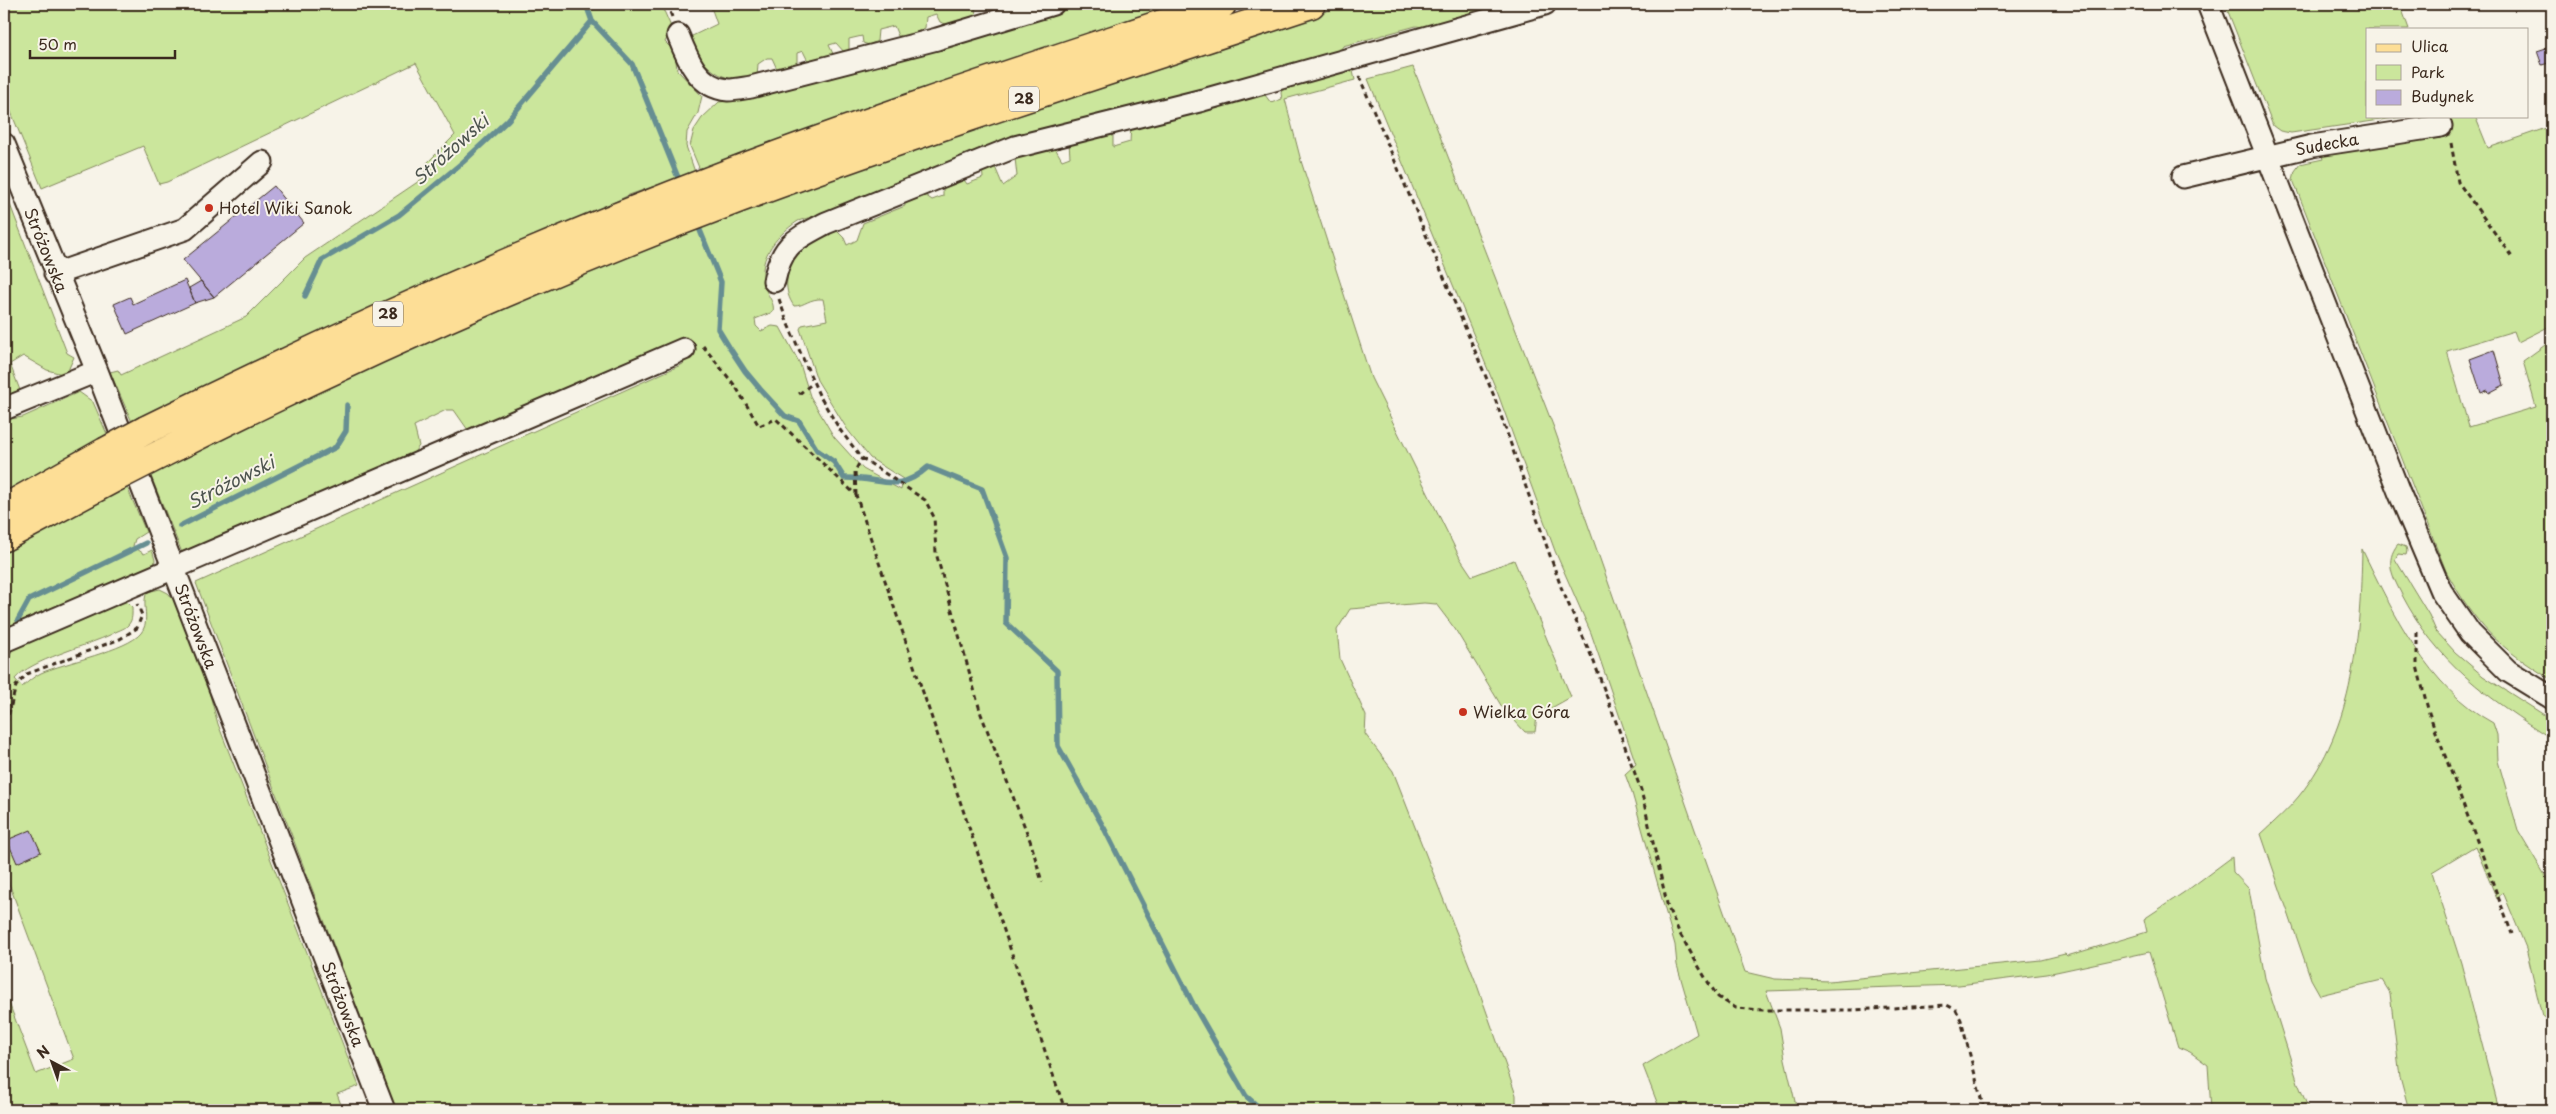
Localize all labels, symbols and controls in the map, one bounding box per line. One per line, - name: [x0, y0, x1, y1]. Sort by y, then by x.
- scale bar: [30, 28, 175, 60]
- legend: [2366, 28, 2528, 118]
- text: 50 m: [38, 32, 77, 55]
- text: Ulica: [2411, 34, 2449, 57]
- text: Park: [2411, 60, 2445, 83]
- text: Budynek: [2411, 84, 2474, 107]
- road number: 28: [1009, 86, 1039, 112]
- water label: Stróżowski: [406, 105, 496, 191]
- street label: Sudecka: [2294, 126, 2360, 160]
- place label: Hotel Wiki Sanok: [219, 195, 352, 219]
- marker: Hotel Wiki Sanok: [203, 202, 215, 214]
- street label: Stróżowska: [19, 204, 75, 296]
- road number: 28: [373, 302, 403, 326]
- water label: Stróżowski: [182, 447, 281, 515]
- street label: Stróżowska: [170, 580, 224, 672]
- place label: Wielka Góra: [1473, 699, 1570, 723]
- marker: Wielka Góra: [1457, 706, 1469, 718]
- street label: Stróżowska: [317, 958, 371, 1050]
- north arrow: [28, 1036, 78, 1086]
- text: N: [32, 1040, 54, 1063]

